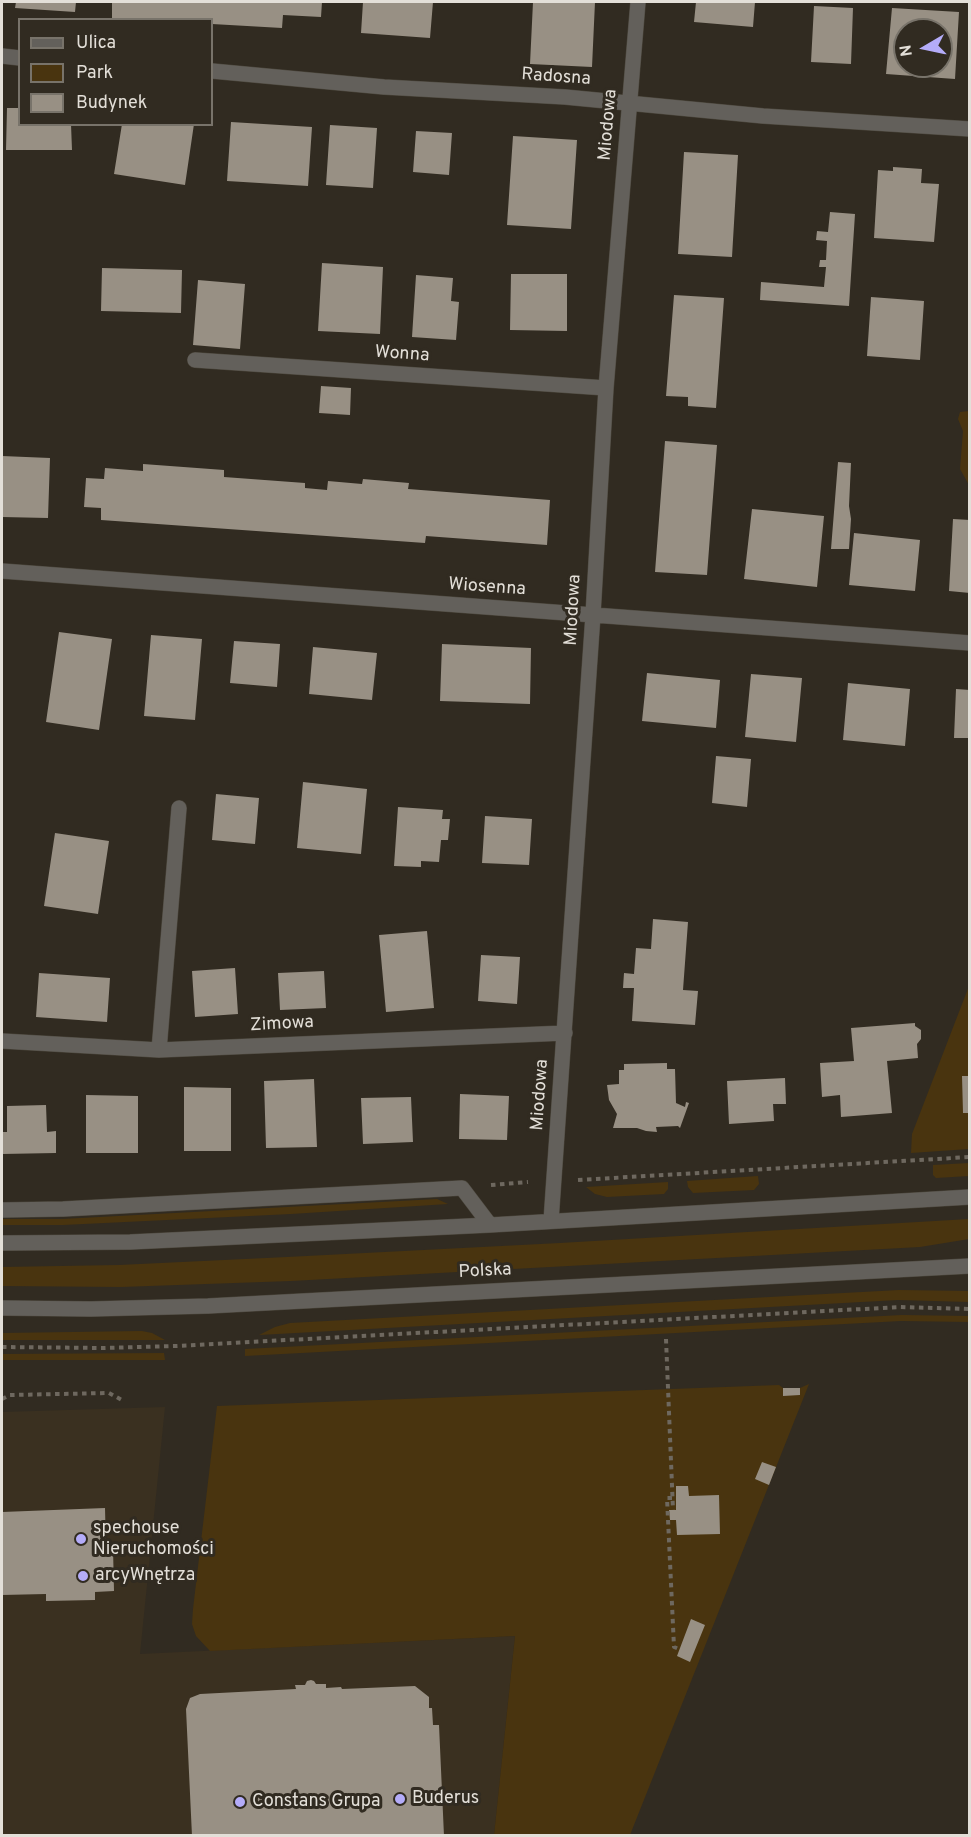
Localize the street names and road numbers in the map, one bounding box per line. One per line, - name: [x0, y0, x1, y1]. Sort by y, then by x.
- street label: Radosna: [521, 65, 591, 91]
- street label: Miodowa: [595, 88, 623, 162]
- street label: Wonna: [374, 342, 430, 368]
- street label: Miodowa: [561, 574, 587, 646]
- street label: Wiosenna: [447, 575, 527, 601]
- street label: Zimowa: [250, 1013, 314, 1037]
- street label: Miodowa: [528, 1059, 554, 1131]
- street label: Polska: [458, 1260, 512, 1284]

